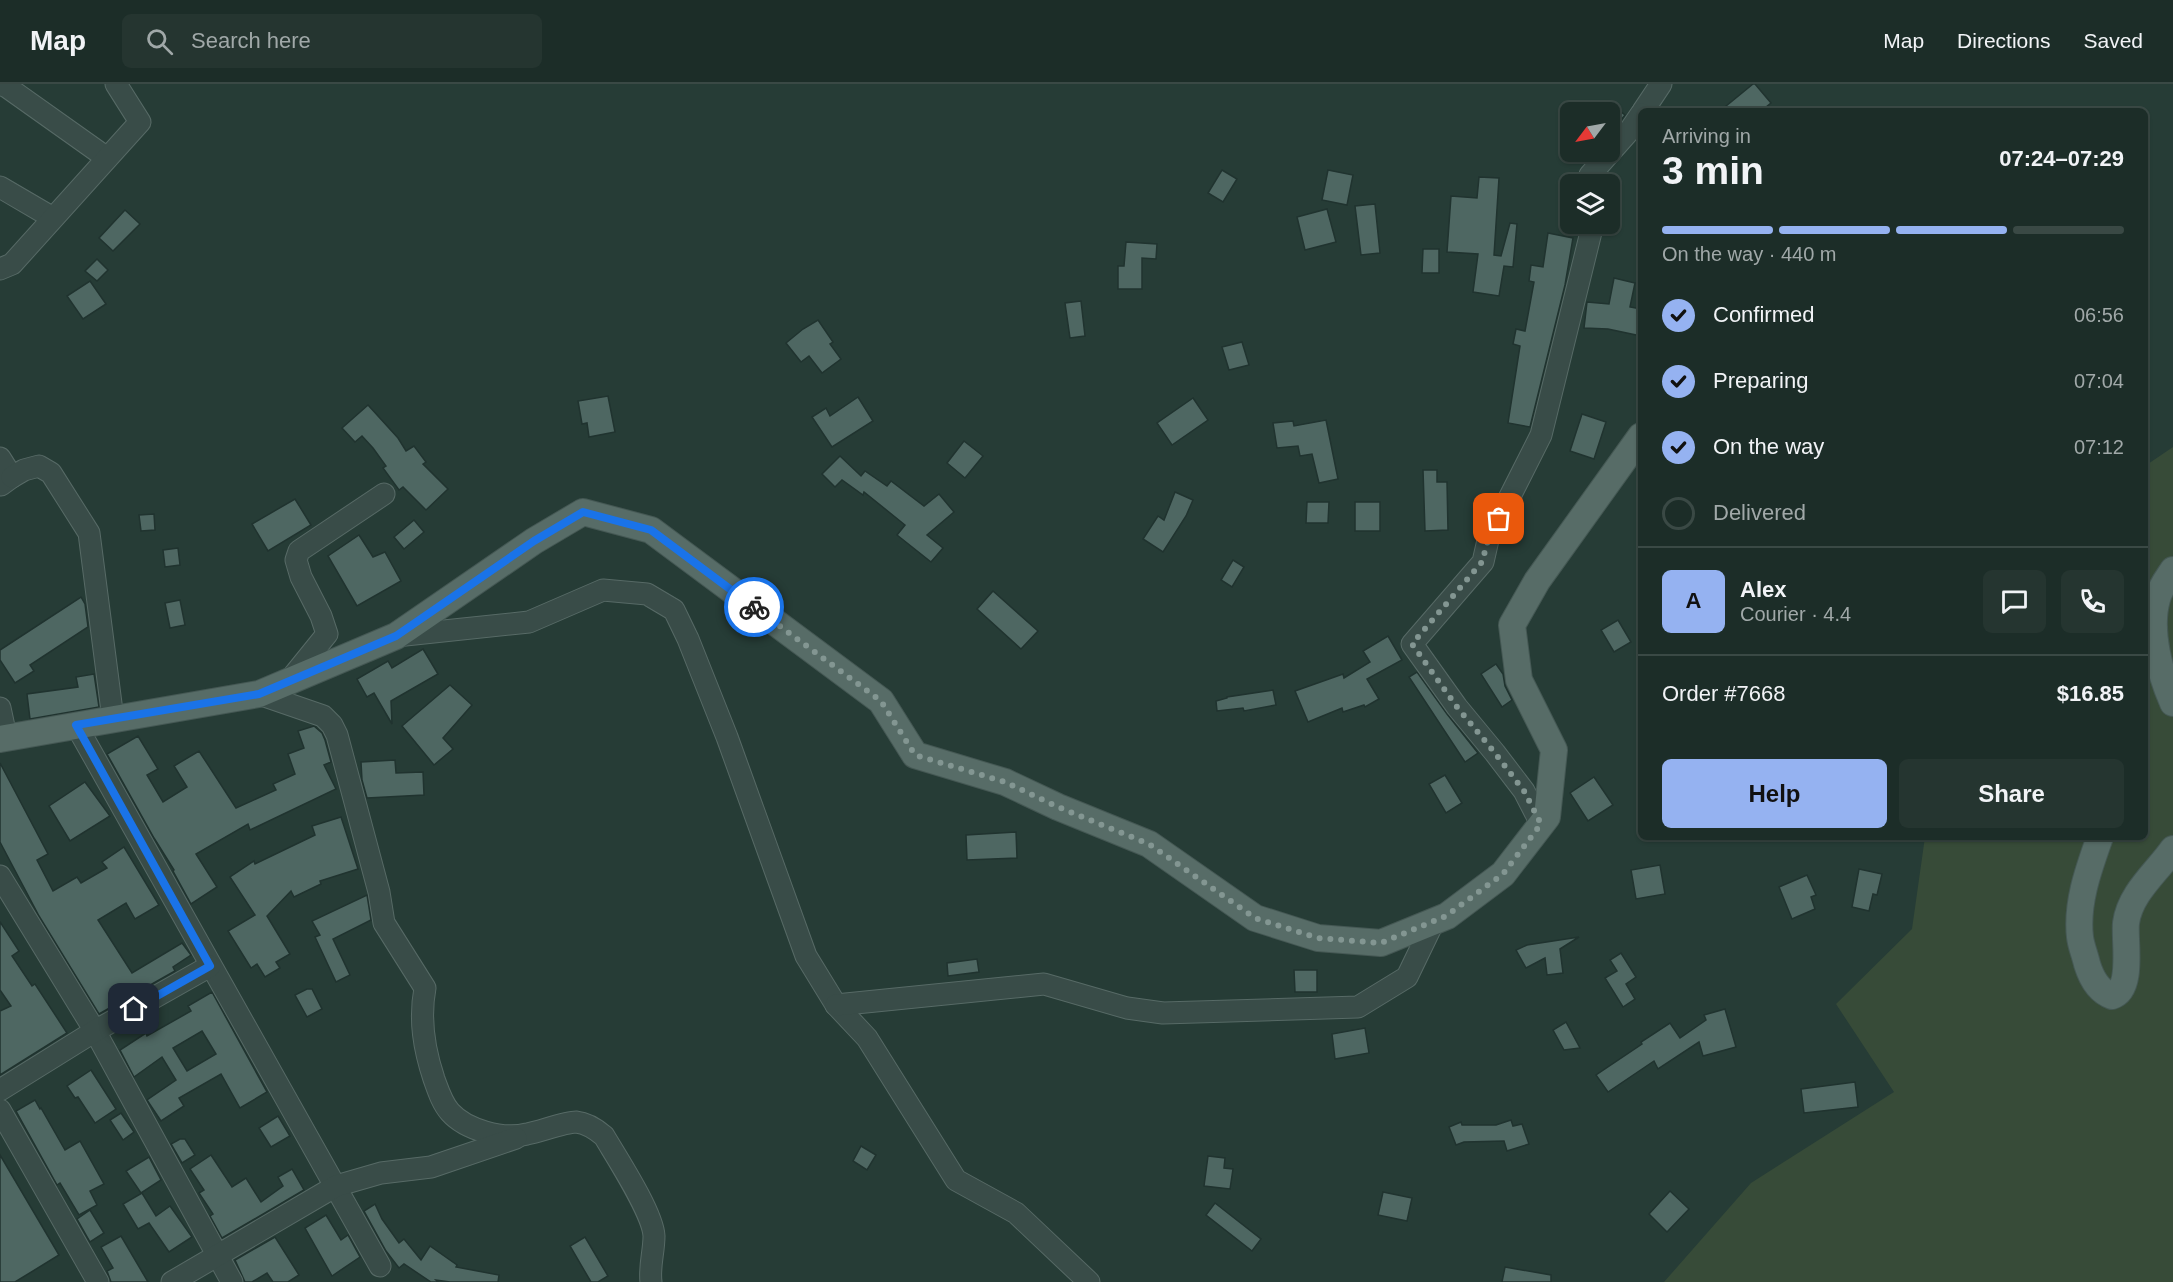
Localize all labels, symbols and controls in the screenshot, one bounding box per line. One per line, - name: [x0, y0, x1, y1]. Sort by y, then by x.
- search box: [122, 14, 542, 68]
- text: Map: [30, 25, 86, 56]
- icon: search: [143, 25, 176, 58]
- text: Search here: [191, 28, 311, 53]
- text: Map: [1883, 29, 1924, 52]
- text: Directions: [1957, 29, 2050, 52]
- text: Saved: [2083, 29, 2143, 52]
- north arrow: [1560, 102, 1620, 162]
- map controls: [1560, 102, 1620, 234]
- text: Arriving in: [1662, 125, 1751, 147]
- text: 07:24–07:29: [1999, 146, 2124, 171]
- text: 3 min: [1662, 149, 1764, 192]
- button: layers: [1560, 174, 1620, 234]
- text: On the way · 440 m: [1662, 243, 1837, 265]
- icon: check: [1662, 299, 1695, 332]
- text: Confirmed: [1713, 302, 1814, 327]
- text: 06:56: [2074, 304, 2124, 326]
- icon: check: [1662, 365, 1695, 398]
- text: Preparing: [1713, 368, 1808, 393]
- text: 07:04: [2074, 370, 2124, 392]
- icon: check: [1662, 431, 1695, 464]
- text: On the way: [1713, 434, 1824, 459]
- text: 07:12: [2074, 436, 2124, 458]
- pin: [1473, 493, 1524, 544]
- text: Delivered: [1713, 500, 1806, 525]
- icon: bag: [1482, 502, 1515, 535]
- button: chat: [1983, 570, 2046, 633]
- button: phone: [2061, 570, 2124, 633]
- courier: [724, 577, 784, 637]
- text: Alex: [1740, 577, 1786, 602]
- text: A: [1686, 588, 1701, 613]
- icon: bike: [738, 591, 771, 624]
- text: Courier · 4.4: [1740, 603, 1851, 625]
- text: Order #7668: [1662, 681, 1786, 706]
- text: $16.85: [2057, 681, 2124, 706]
- button: Help: [1662, 759, 1887, 828]
- button: Share: [1899, 759, 2124, 828]
- pin: [108, 983, 159, 1034]
- icon: home: [117, 992, 150, 1025]

